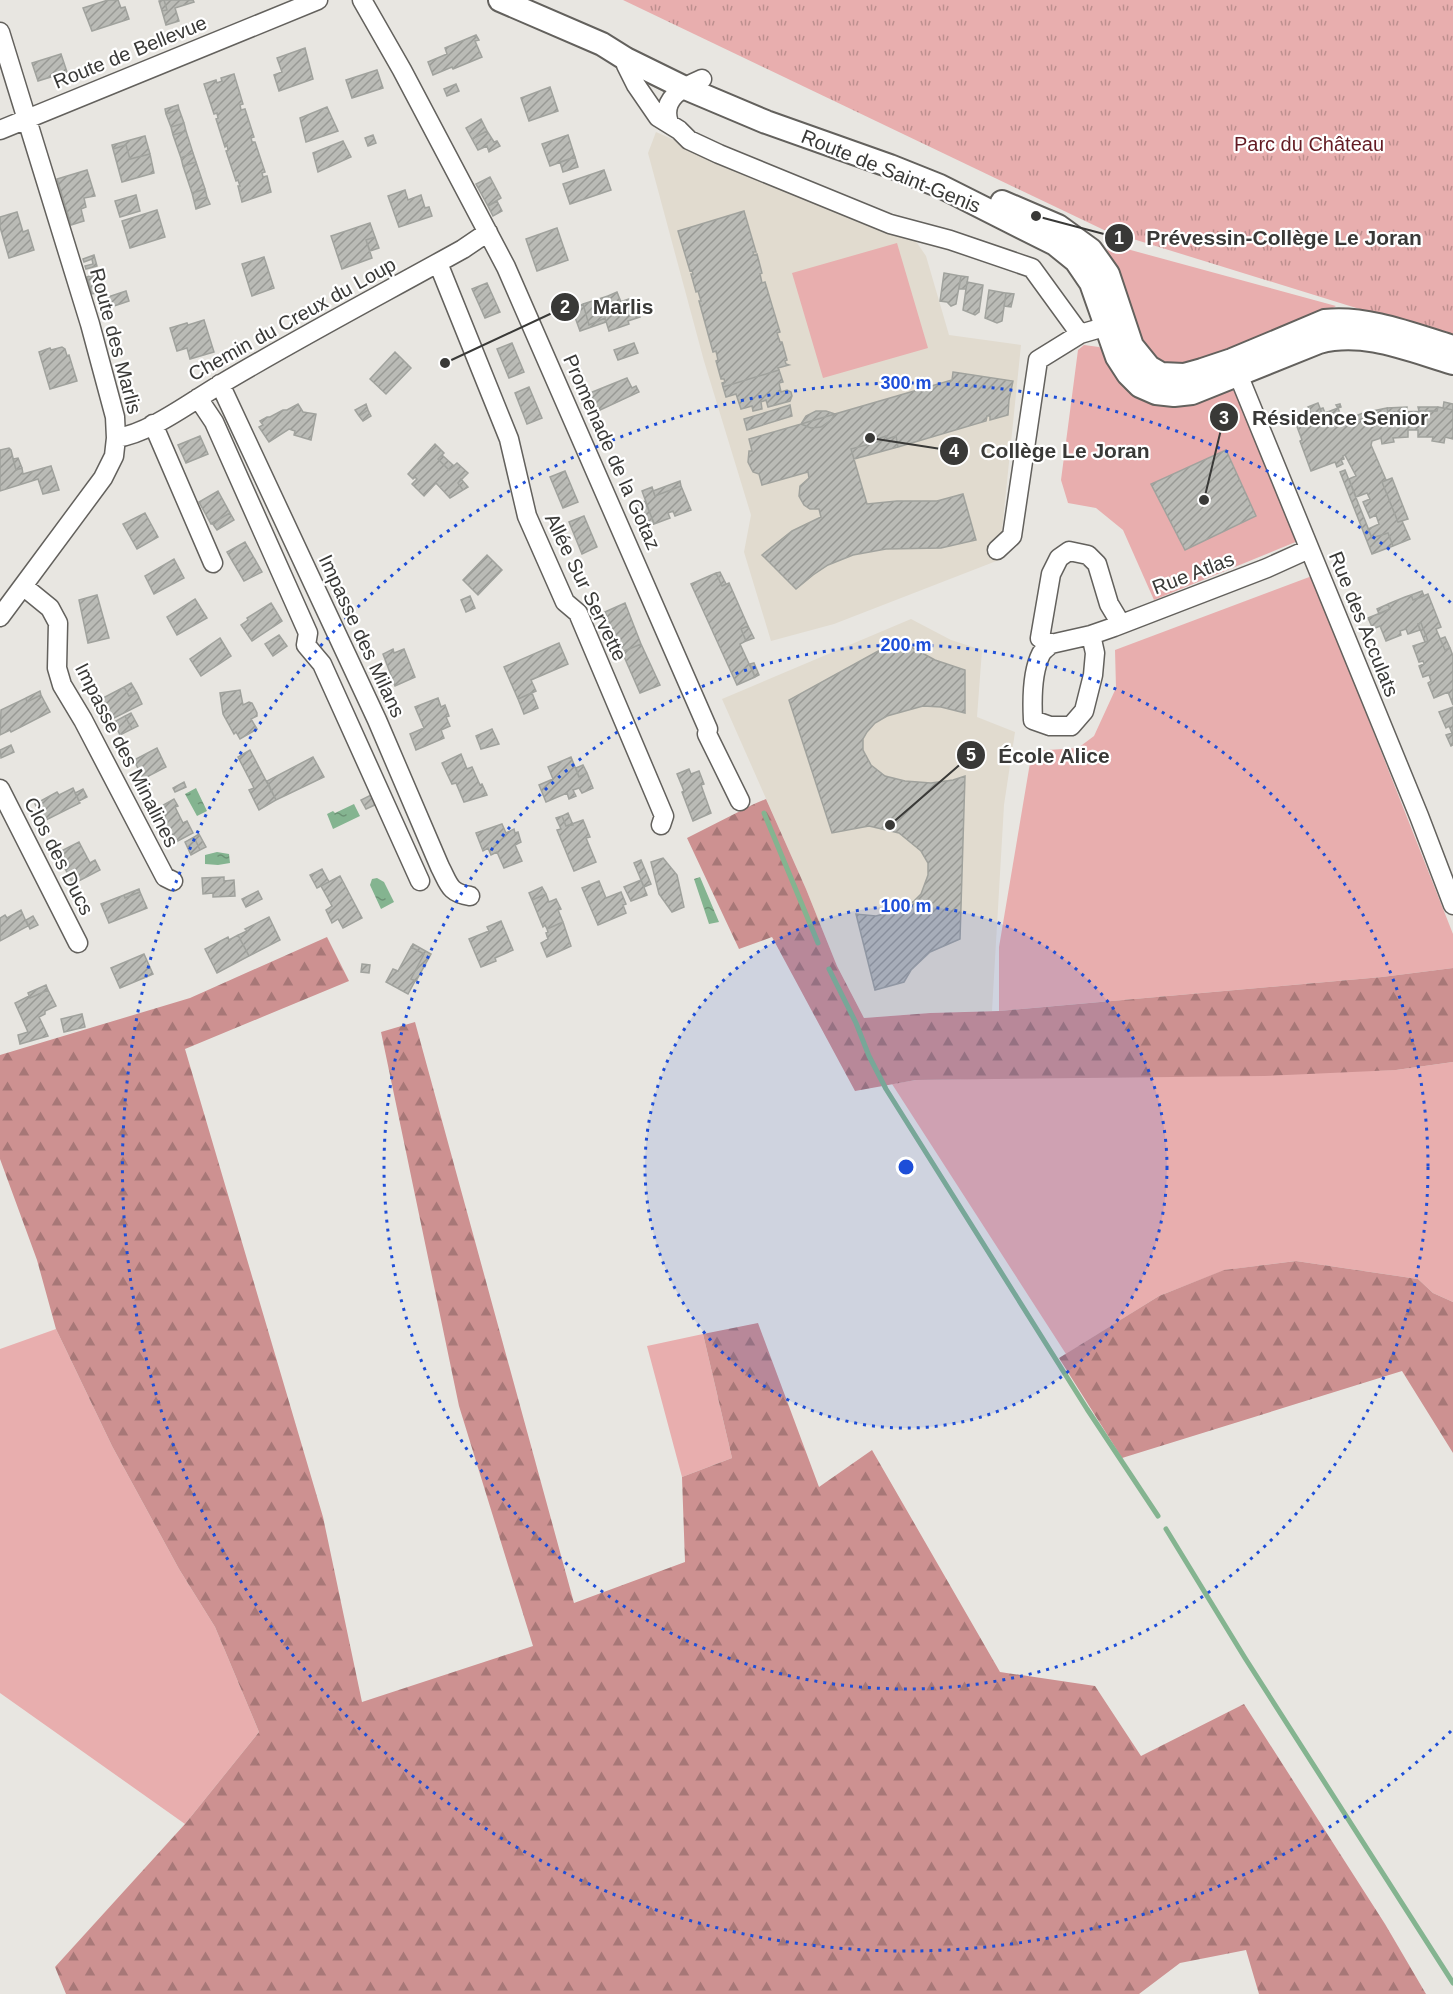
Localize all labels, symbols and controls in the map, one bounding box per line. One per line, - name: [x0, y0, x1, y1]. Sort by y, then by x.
- street label: Route de Bellevue: [50, 11, 210, 93]
- street label: Route de Saint-Genis: [798, 125, 984, 217]
- park label: Parc du Château: [1234, 133, 1384, 155]
- callout: Prévessin-Collège Le Joran: [1104, 218, 1434, 257]
- text: Prévessin-Collège Le Joran: [1146, 226, 1422, 249]
- text: 1: [1114, 228, 1124, 248]
- street label: Chemin du Creux du Loup: [185, 253, 399, 385]
- street label: Route des Marlis: [86, 266, 146, 416]
- callout: Marlis: [550, 288, 665, 327]
- text: Marlis: [593, 295, 653, 318]
- text: 2: [560, 297, 570, 317]
- street label: Promenade de la Gotaz: [559, 351, 665, 553]
- text: 300 m: [880, 373, 932, 393]
- callout: Résidence Senior: [1209, 398, 1440, 437]
- text: Résidence Senior: [1252, 406, 1428, 429]
- text: 3: [1219, 408, 1229, 428]
- callout: Collège Le Joran: [939, 431, 1162, 470]
- text: Collège Le Joran: [980, 439, 1150, 462]
- text: 4: [949, 441, 959, 461]
- street label: Allée Sur Servette: [541, 510, 631, 664]
- street label: Rue Atlas: [1149, 547, 1237, 599]
- street label: Rue des Acculats: [1325, 548, 1403, 700]
- street label: Impasse des Milans: [315, 551, 409, 721]
- text: 200 m: [880, 635, 932, 655]
- street label: Impasse des Minalines: [71, 659, 183, 851]
- callout: École Alice: [956, 736, 1122, 775]
- text: École Alice: [998, 744, 1110, 767]
- text: 5: [966, 745, 976, 765]
- street label: Clos des Ducs: [20, 794, 98, 918]
- text: 100 m: [880, 896, 932, 916]
- centre of rings: [896, 1157, 916, 1177]

